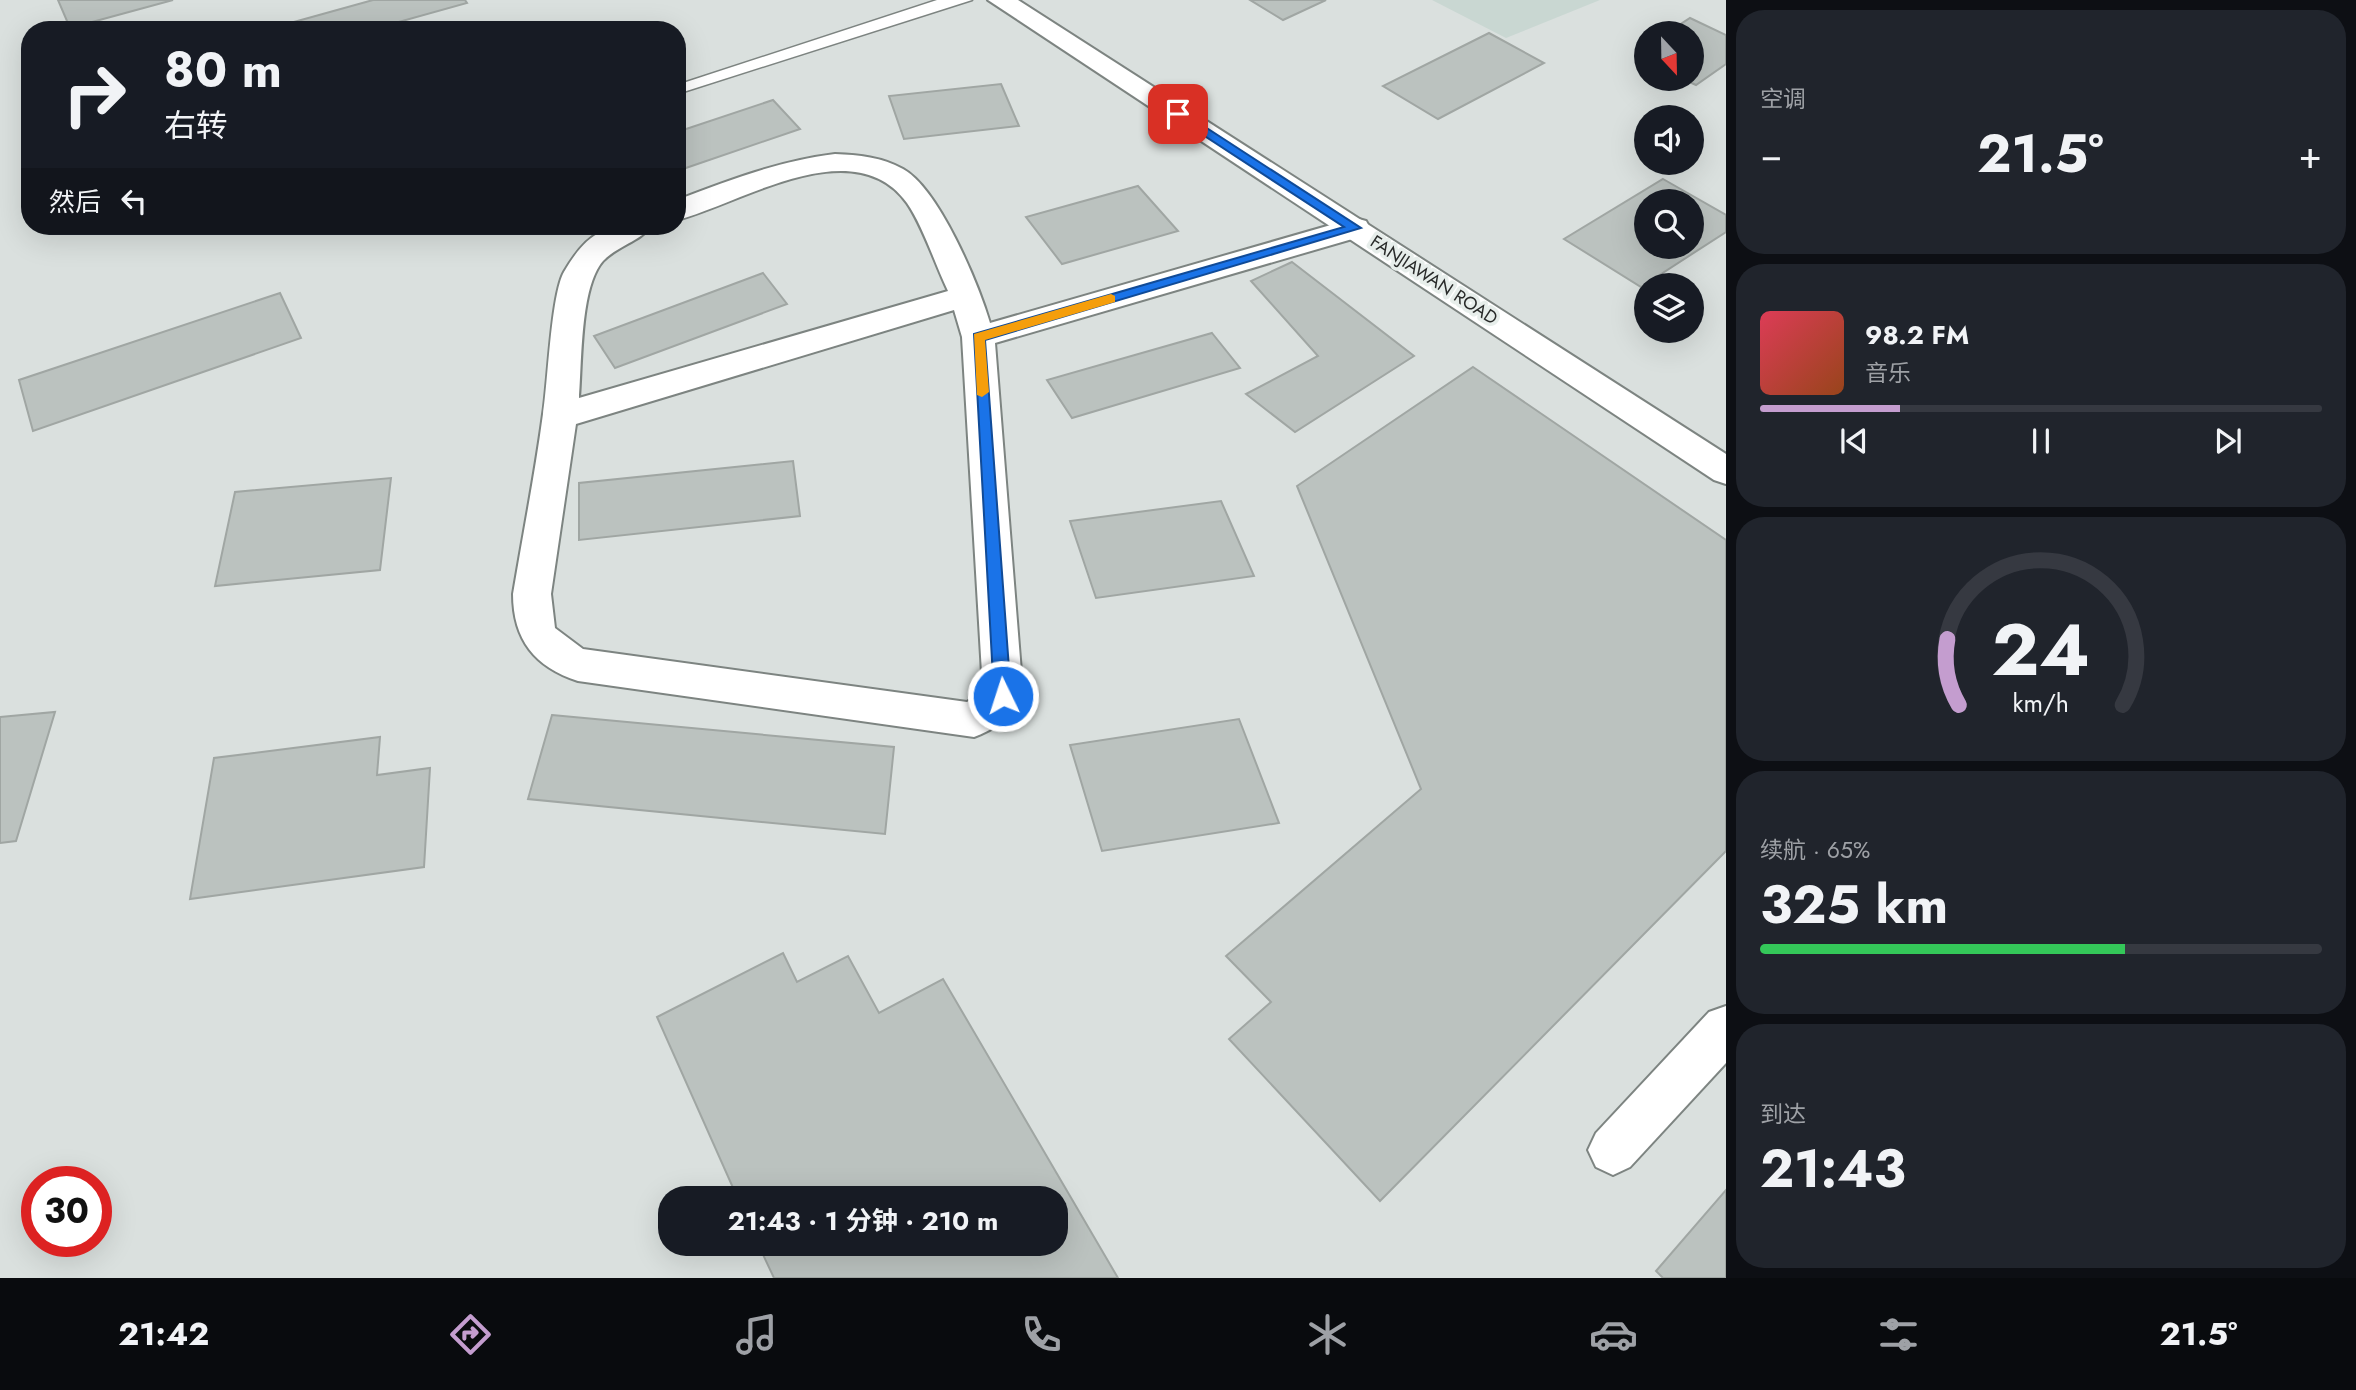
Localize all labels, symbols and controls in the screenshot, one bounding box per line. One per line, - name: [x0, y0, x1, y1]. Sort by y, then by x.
- north arrow: [1634, 21, 1704, 91]
- map controls: [1634, 21, 1704, 343]
- text: 80 m: [164, 35, 282, 105]
- icon: right: [49, 49, 140, 140]
- text: 空调: [1760, 82, 1806, 116]
- pin: [1148, 84, 1208, 144]
- icon: arrive: [1159, 95, 1197, 133]
- text: 右转: [164, 103, 228, 149]
- button: sound: [1634, 105, 1704, 175]
- text: 21.5°: [1977, 116, 2104, 192]
- text: −: [1760, 127, 1782, 182]
- text: +: [2299, 127, 2322, 182]
- icon: left: [115, 182, 153, 220]
- text: 然后: [49, 183, 101, 221]
- button: search: [1634, 189, 1704, 259]
- street label: FANJIAWAN ROAD: [1365, 229, 1503, 331]
- button: layers: [1634, 273, 1704, 343]
- text: 98.2 FM: [1865, 316, 1969, 354]
- text: 音乐: [1865, 356, 1911, 390]
- icon: previous: [1835, 422, 1873, 460]
- icon: pause: [2022, 422, 2060, 460]
- icon: next: [2209, 422, 2247, 460]
- text: 24: [1992, 597, 2090, 702]
- position arrow: [966, 659, 1040, 733]
- text: km/h: [2013, 685, 2069, 721]
- text: 续航 · 65%: [1760, 833, 1870, 867]
- text: 325 km: [1760, 867, 1948, 943]
- text: 到达: [1760, 1097, 1806, 1131]
- text: 21:43: [1760, 1131, 1906, 1207]
- speed limit sign: 30: [21, 1166, 112, 1257]
- text: 21:43 · 1 分钟 · 210 m: [728, 1202, 998, 1240]
- icon: directions: [446, 1310, 495, 1359]
- icon: music: [732, 1310, 781, 1359]
- icon: phone: [1017, 1310, 1066, 1359]
- icon: climate: [1303, 1310, 1352, 1359]
- icon: car: [1589, 1310, 1638, 1359]
- icon: filters: [1874, 1310, 1923, 1359]
- text: 21:42: [118, 1311, 209, 1357]
- text: 21.5°: [2160, 1311, 2238, 1357]

